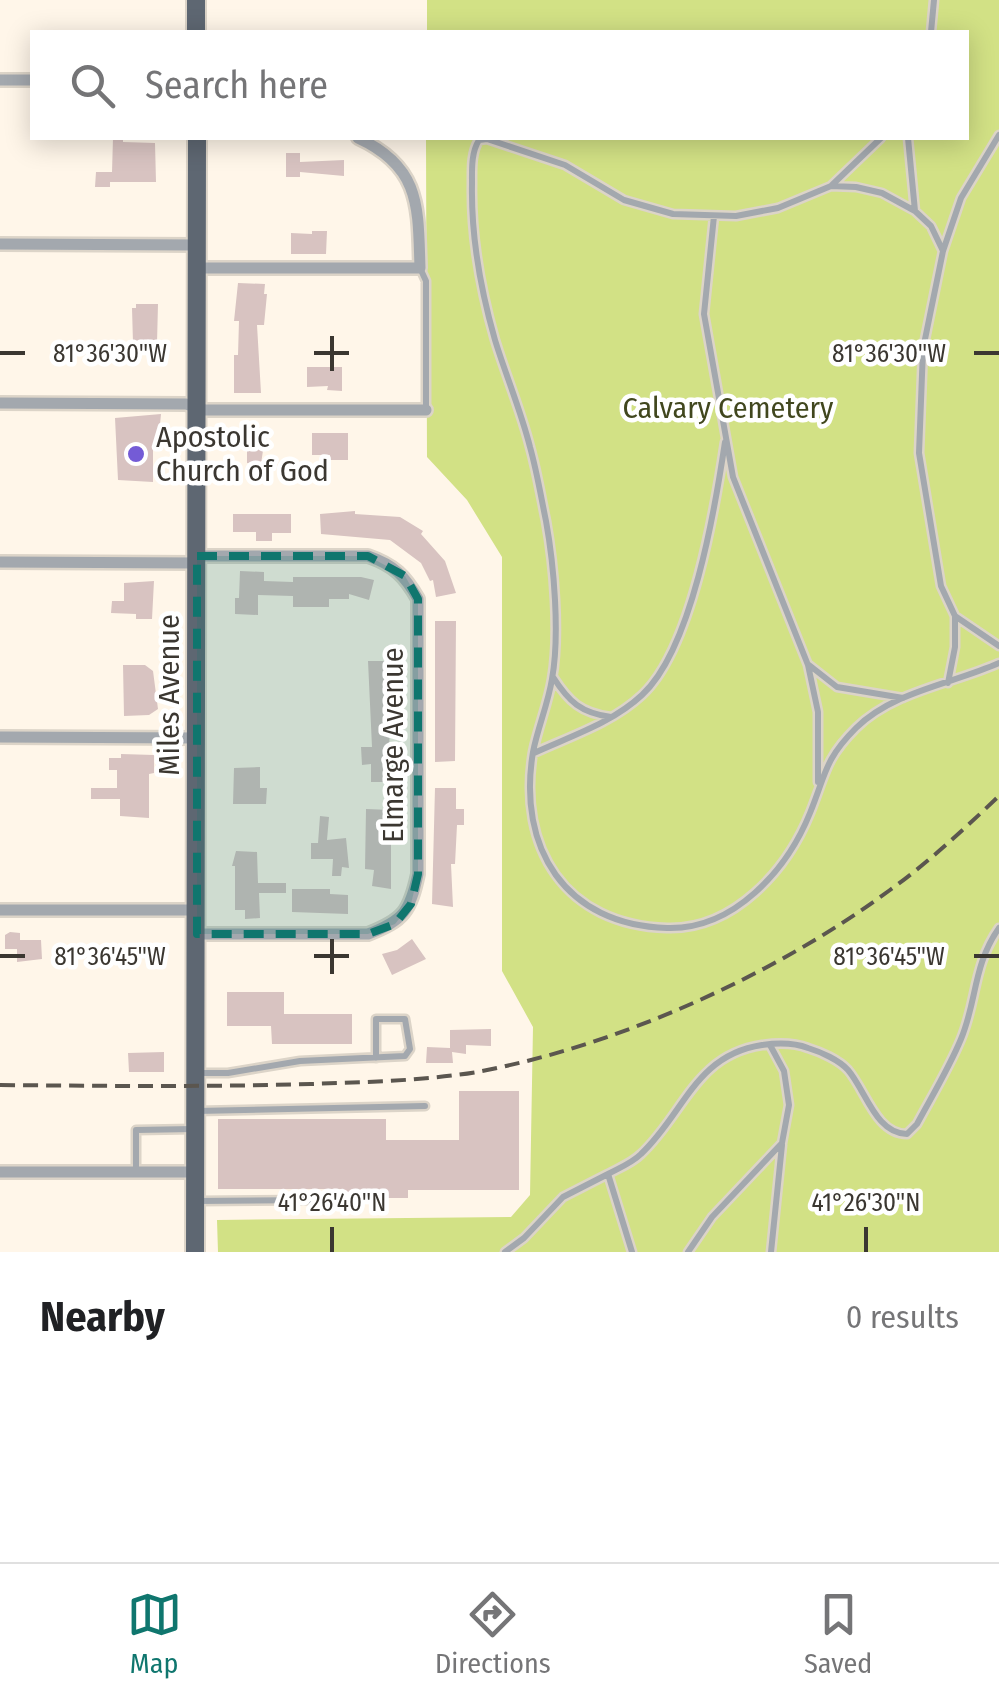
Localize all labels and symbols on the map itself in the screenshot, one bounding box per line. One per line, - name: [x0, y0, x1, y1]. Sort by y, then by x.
- text: 81°36'30"W: [53, 339, 167, 369]
- text: 81°36'30"W: [832, 339, 946, 369]
- park label: Calvary Cemetery: [623, 390, 834, 426]
- place label: Apostolic Church of God: [156, 419, 329, 489]
- marker: Apostolic Church of God: [125, 443, 147, 465]
- street label: Miles Avenue: [151, 614, 187, 776]
- street label: Elmarge Avenue: [375, 647, 411, 843]
- text: 81°36'45"W: [54, 942, 166, 972]
- text: 81°36'45"W: [833, 942, 945, 972]
- text: 41°26'40"N: [278, 1188, 386, 1218]
- text: 41°26'30"N: [812, 1188, 920, 1218]

